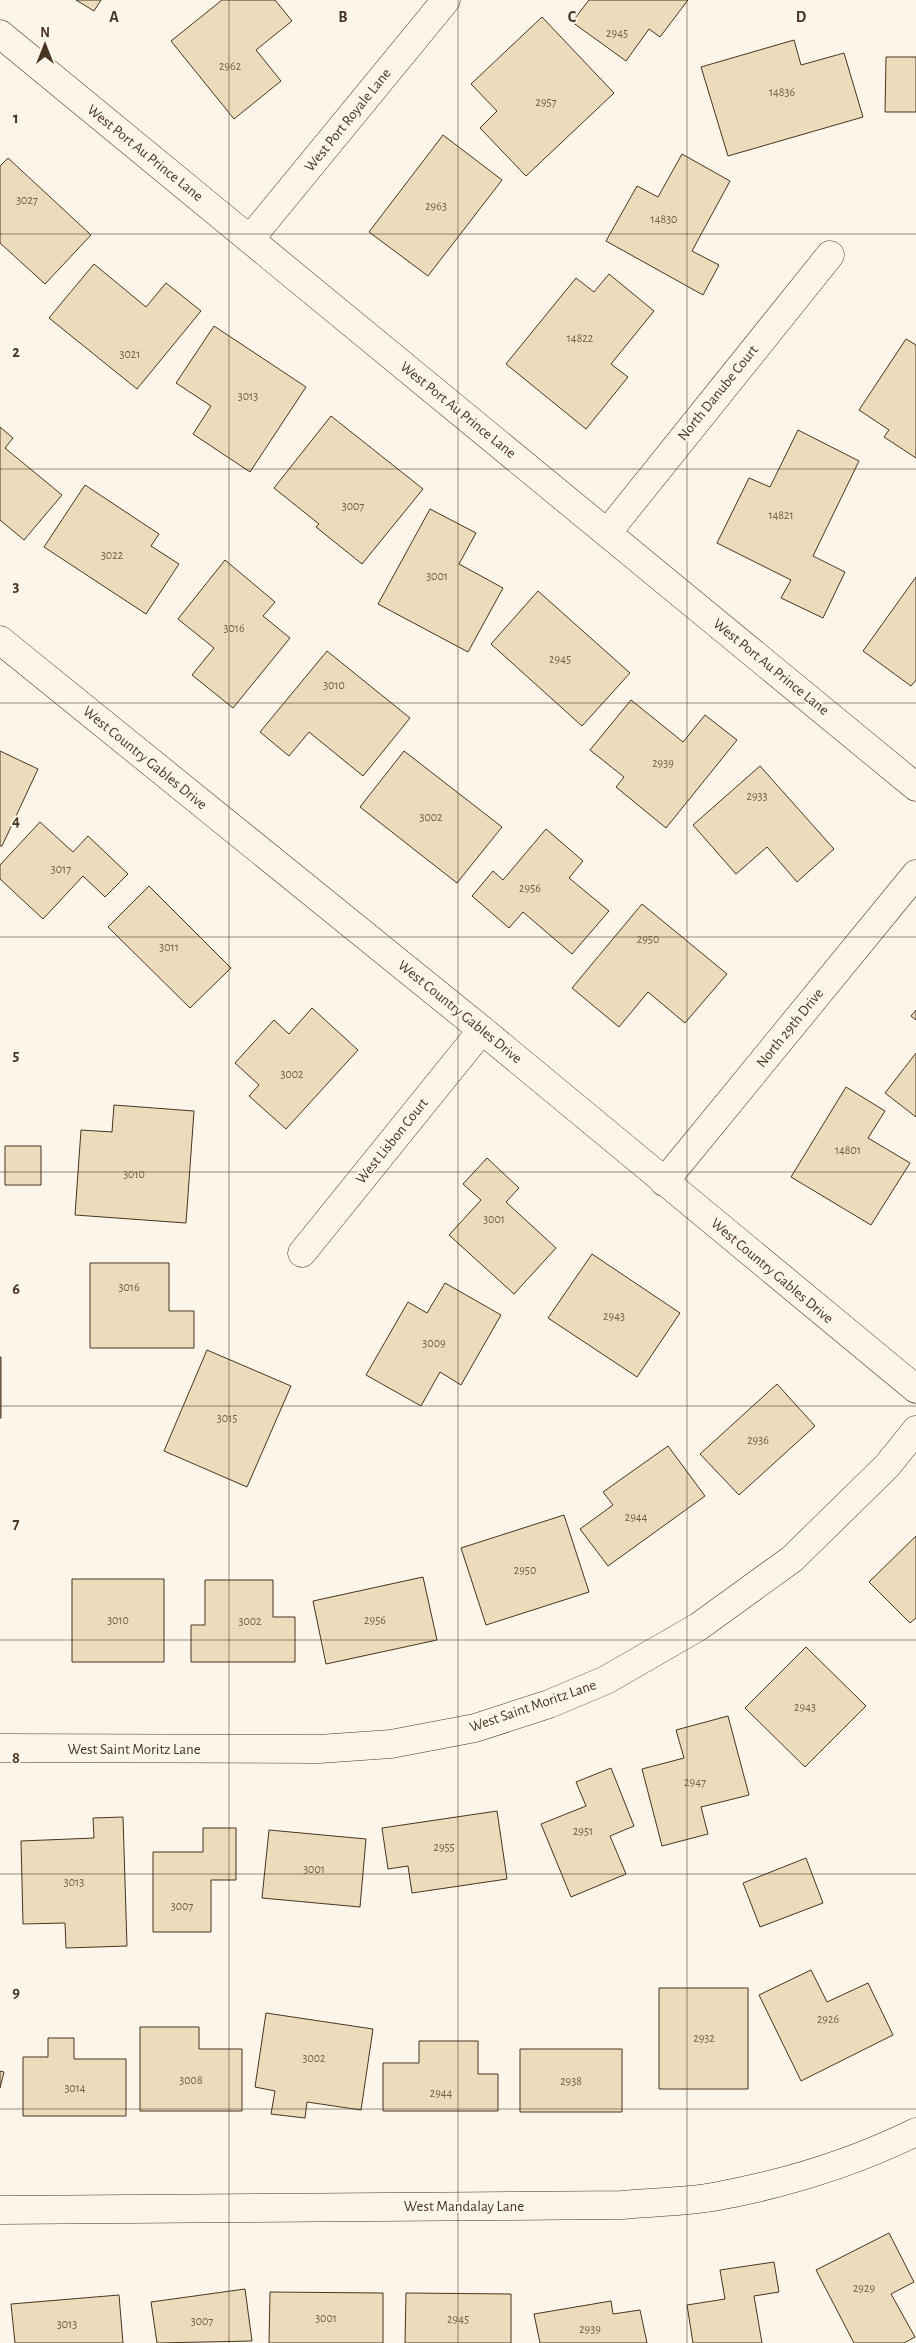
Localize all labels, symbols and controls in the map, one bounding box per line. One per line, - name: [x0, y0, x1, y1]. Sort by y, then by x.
- text: A: [109, 9, 119, 25]
- text: B: [338, 9, 348, 25]
- text: C: [568, 9, 577, 25]
- text: D: [796, 9, 807, 25]
- north arrow: [20, 20, 70, 70]
- text: N: [40, 26, 50, 40]
- house number: 2945: [606, 27, 628, 39]
- house number: 2962: [219, 60, 242, 72]
- street label: West Port Royale Lane: [302, 66, 394, 174]
- house number: 14836: [769, 86, 795, 98]
- house number: 2957: [535, 96, 557, 108]
- street label: West Port Au Prince Lane: [84, 102, 206, 204]
- text: 1: [13, 110, 19, 126]
- house number: 3027: [16, 194, 38, 206]
- house number: 2963: [425, 200, 447, 212]
- house number: 14830: [651, 213, 677, 225]
- house number: 14822: [567, 332, 594, 344]
- street label: North Danube Court: [675, 342, 761, 444]
- text: 2: [12, 344, 20, 360]
- house number: 3021: [120, 348, 140, 360]
- street label: West Port Au Prince Lane: [397, 359, 519, 461]
- house number: 3013: [238, 390, 258, 402]
- house number: 3007: [342, 500, 364, 512]
- house number: 14821: [768, 509, 794, 521]
- house number: 3022: [101, 549, 124, 561]
- house number: 3001: [426, 570, 448, 582]
- text: 3: [13, 578, 20, 594]
- street label: West Port Au Prince Lane: [710, 616, 832, 718]
- house number: 3016: [223, 622, 245, 634]
- house number: 2945: [549, 653, 571, 665]
- house number: 3010: [323, 679, 345, 691]
- street label: West Country Gables Drive: [80, 704, 210, 813]
- house number: 2939: [652, 757, 674, 769]
- house number: 2933: [747, 790, 768, 802]
- house number: 3002: [419, 811, 443, 823]
- text: 4: [12, 813, 20, 829]
- house number: 3017: [51, 863, 71, 875]
- house number: 2956: [519, 882, 541, 894]
- house number: 2950: [637, 933, 659, 945]
- house number: 3011: [159, 941, 179, 953]
- street label: West Country Gables Drive: [395, 958, 525, 1067]
- street label: North 29th Drive: [754, 985, 826, 1070]
- text: 5: [13, 1047, 20, 1063]
- house number: 3002: [280, 1068, 304, 1080]
- street label: West Lisbon Court: [353, 1095, 431, 1187]
- house number: 14801: [835, 1144, 861, 1156]
- house number: 3010: [123, 1168, 145, 1180]
- house number: 3001: [483, 1213, 505, 1225]
- street label: West Country Gables Drive: [708, 1216, 836, 1326]
- text: 6: [12, 1281, 20, 1297]
- house number: 3016: [118, 1281, 140, 1293]
- house number: 2943: [603, 1310, 625, 1322]
- house number: 3009: [422, 1337, 446, 1349]
- house number: 3015: [217, 1412, 237, 1424]
- house number: 2936: [747, 1434, 769, 1446]
- house number: 2944: [625, 1511, 648, 1523]
- text: 7: [13, 1516, 20, 1532]
- house number: 2950: [514, 1564, 536, 1576]
- house number: 3010: [107, 1614, 129, 1626]
- house number: 2956: [364, 1614, 386, 1626]
- house number: 3002: [238, 1615, 262, 1627]
- street label: West Saint Moritz Lane: [468, 1677, 598, 1735]
- house number: 2943: [794, 1701, 816, 1713]
- street label: West Saint Moritz Lane: [67, 1742, 201, 1757]
- text: 8: [12, 1750, 20, 1766]
- house number: 2947: [684, 1776, 706, 1788]
- house number: 2951: [573, 1825, 593, 1837]
- house number: 2955: [433, 1841, 455, 1853]
- house number: 3001: [303, 1863, 325, 1875]
- house number: 3013: [64, 1876, 84, 1888]
- house number: 3007: [171, 1900, 193, 1912]
- text: 9: [12, 1984, 20, 2000]
- house number: 2926: [817, 2013, 839, 2025]
- house number: 2932: [693, 2032, 715, 2044]
- house number: 3002: [302, 2052, 326, 2064]
- house number: 3008: [179, 2074, 203, 2086]
- house number: 2938: [560, 2075, 582, 2087]
- house number: 3014: [64, 2082, 86, 2094]
- house number: 2944: [430, 2087, 453, 2099]
- street label: West Mandalay Lane: [404, 2199, 524, 2214]
- house number: 2929: [853, 2282, 875, 2294]
- house number: 3001: [315, 2312, 337, 2324]
- house number: 2945: [447, 2313, 469, 2325]
- house number: 3007: [191, 2315, 213, 2327]
- house number: 3013: [57, 2318, 77, 2330]
- house number: 2939: [579, 2323, 601, 2335]

